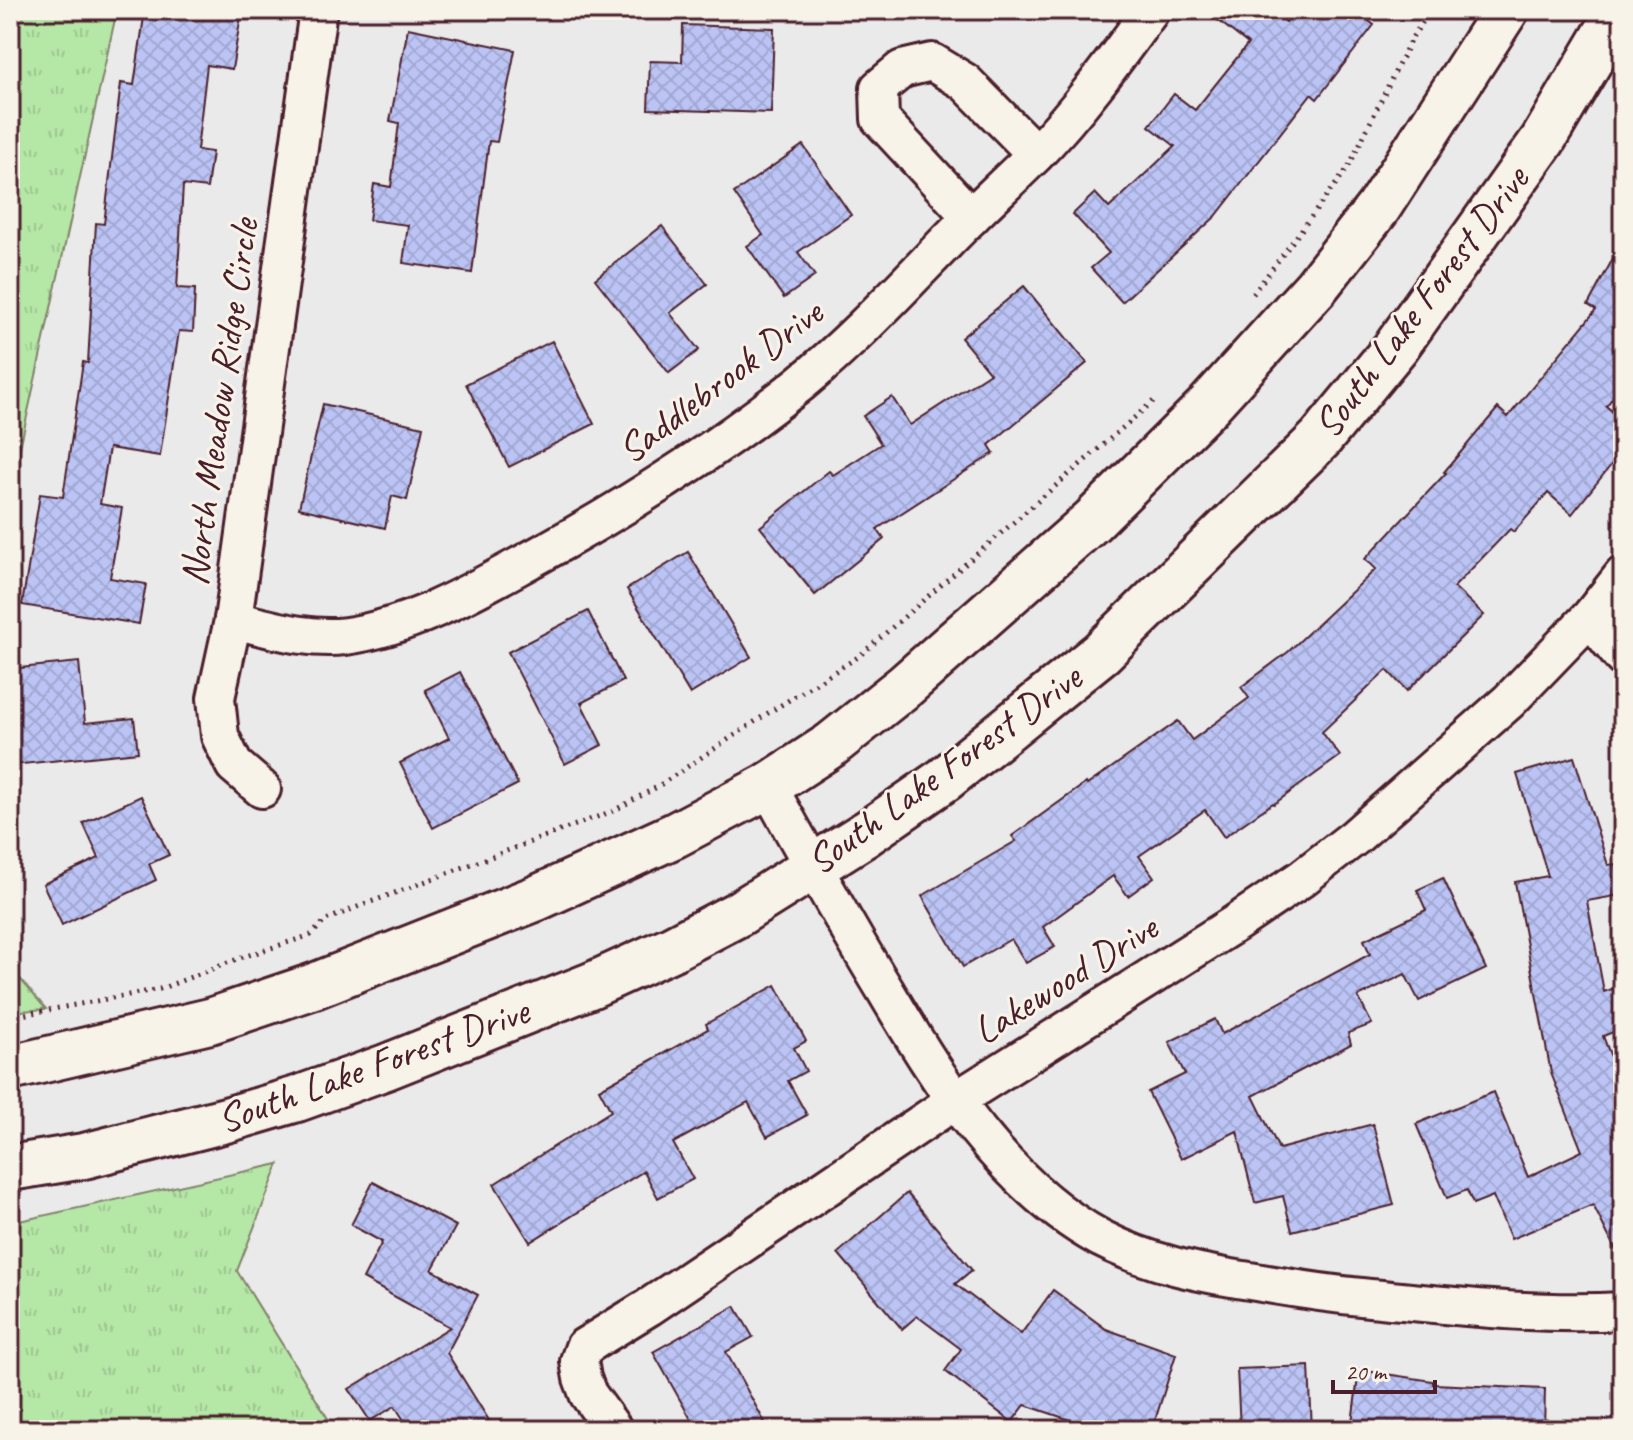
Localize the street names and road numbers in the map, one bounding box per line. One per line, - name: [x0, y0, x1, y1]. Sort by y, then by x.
- street label: South Lake Forest Drive: [1302, 154, 1541, 448]
- street label: North Meadow Ridge Circle: [169, 213, 270, 588]
- street label: Saddlebrook Drive: [608, 286, 835, 474]
- street label: South Lake Forest Drive: [797, 651, 1094, 885]
- street label: Lakewood Drive: [964, 901, 1169, 1055]
- street label: South Lake Forest Drive: [211, 984, 538, 1145]

